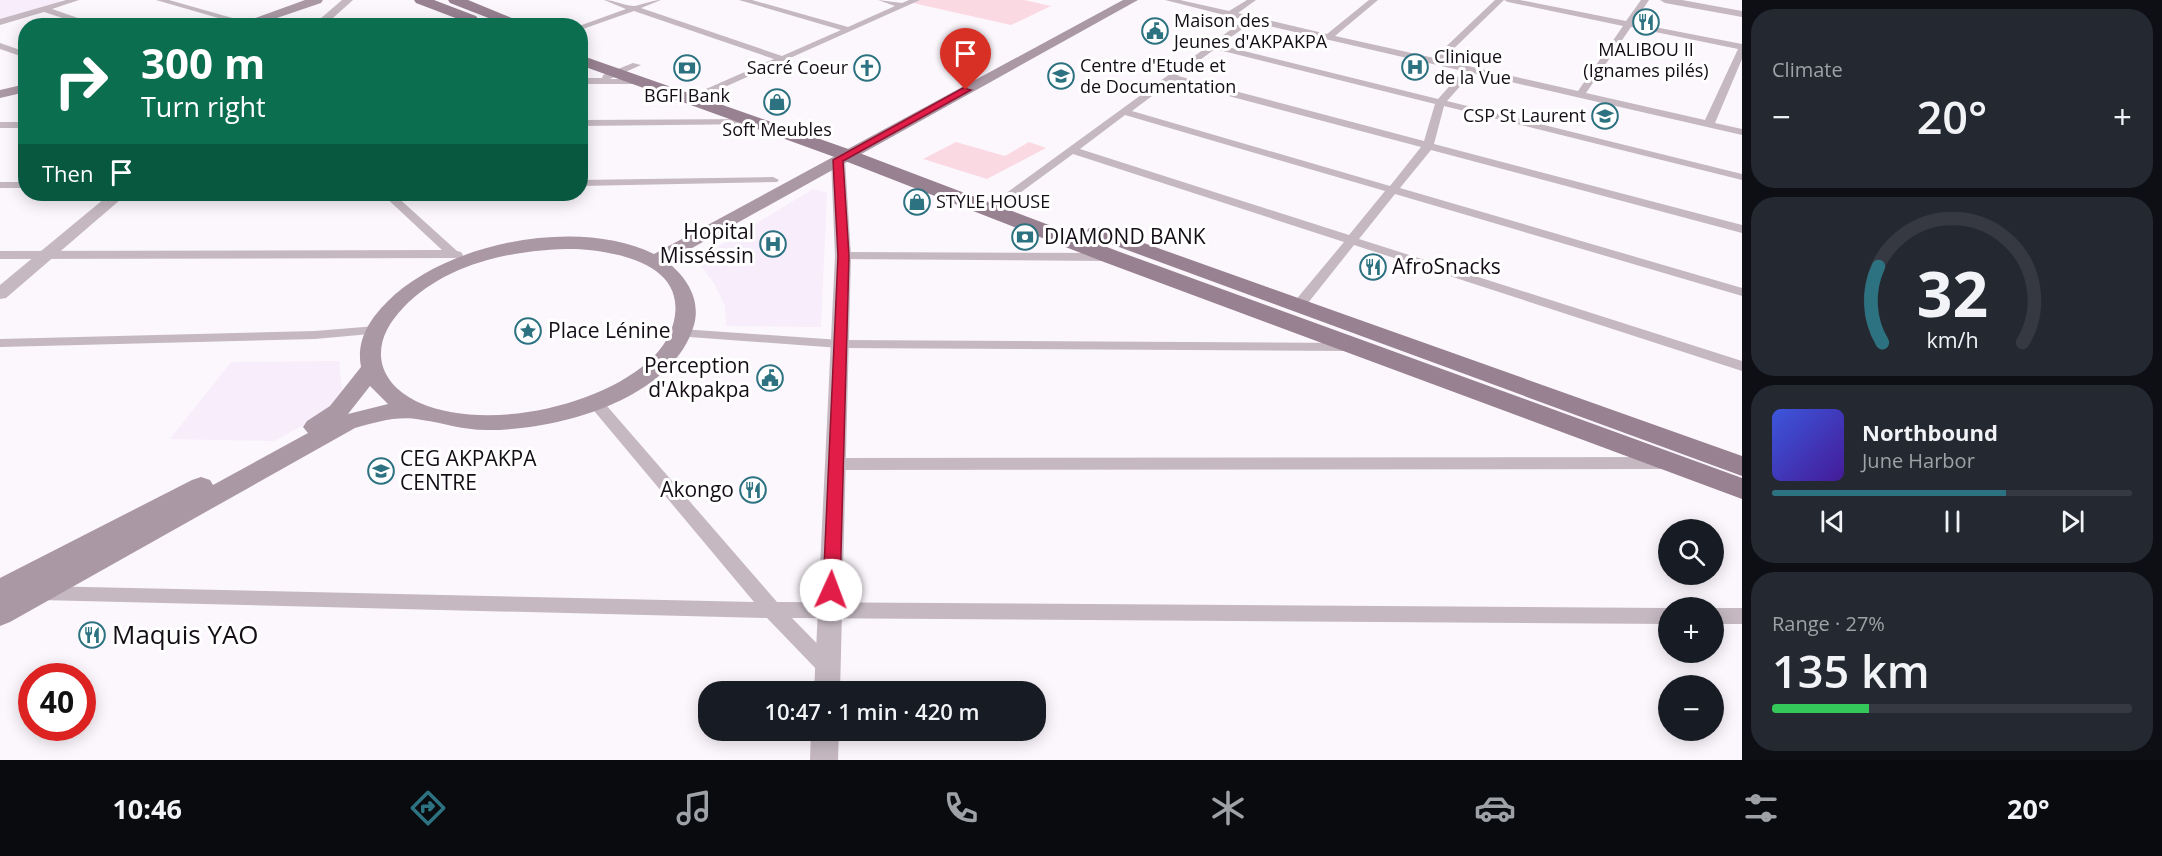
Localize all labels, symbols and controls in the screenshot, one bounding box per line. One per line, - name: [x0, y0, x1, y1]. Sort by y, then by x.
- restaurant icon: MALIBOU II (Ignames pilés): [1631, 7, 1661, 37]
- place label: Maison des Jeunes d'AKPAKPA: [1172, 8, 1328, 53]
- public building icon: Maison des Jeunes d'AKPAKPA: [1140, 16, 1170, 46]
- pin: [940, 28, 991, 90]
- text: 300 m: [141, 34, 265, 91]
- icon: arrive: [949, 37, 982, 70]
- place label: MALIBOU II (Ignames pilés): [1583, 37, 1709, 82]
- icon: right: [42, 42, 120, 120]
- place label: Clinique de la Vue: [1434, 44, 1511, 89]
- hospital icon: Clinique de la Vue: [1400, 52, 1430, 82]
- bank icon: BGFI Bank: [672, 53, 702, 83]
- church icon: Sacré Coeur: [852, 53, 882, 83]
- place label: Centre d'Etude et de Documentation: [1080, 53, 1236, 98]
- place label: Sacré Coeur: [747, 55, 849, 79]
- text: Climate: [1772, 56, 1843, 83]
- school or university icon: Centre d'Etude et de Documentation: [1046, 61, 1076, 91]
- place label: BGFI Bank: [644, 83, 730, 107]
- text: 20°: [1917, 86, 1987, 147]
- shop icon: Soft Meubles: [762, 87, 792, 117]
- text: Turn right: [141, 88, 266, 125]
- text: −: [1772, 94, 1791, 139]
- text: +: [2113, 94, 2132, 139]
- school or university icon: CSP St Laurent: [1590, 101, 1620, 131]
- place label: CSP St Laurent: [1463, 103, 1586, 127]
- place label: Soft Meubles: [722, 117, 832, 141]
- icon: arrive: [105, 156, 138, 189]
- text: Then: [42, 158, 93, 188]
- shop icon: STYLE HOUSE: [902, 187, 932, 217]
- place label: STYLE HOUSE: [936, 189, 1050, 213]
- place label: Hopital Misséssin: [660, 217, 754, 269]
- bank icon: DIAMOND BANK: [1010, 222, 1040, 252]
- place label: DIAMOND BANK: [1044, 222, 1206, 250]
- hospital icon: Hopital Misséssin: [758, 229, 788, 259]
- text: 32: [1916, 250, 1988, 335]
- restaurant icon: AfroSnacks: [1358, 252, 1388, 282]
- place label: AfroSnacks: [1392, 252, 1501, 280]
- place icon: Place Lénine: [513, 316, 543, 346]
- place label: Place Lénine: [548, 316, 671, 344]
- text: km/h: [1926, 326, 1978, 355]
- place label: Perception d'Akpakpa: [644, 351, 750, 403]
- public building icon: Perception d'Akpakpa: [755, 363, 785, 393]
- text: Northbound: [1862, 417, 1998, 447]
- place label: CEG AKPAKPA CENTRE: [400, 444, 537, 496]
- text: June Harbor: [1862, 447, 1975, 474]
- school or university icon: CEG AKPAKPA CENTRE: [366, 456, 396, 486]
- place label: Akongo: [660, 475, 734, 503]
- restaurant icon: Akongo: [738, 475, 768, 505]
- icon: previous: [1816, 505, 1849, 538]
- icon: pause: [1936, 505, 1969, 538]
- icon: next: [2056, 505, 2089, 538]
- map controls: [1658, 519, 1724, 741]
- button: search: [1658, 519, 1724, 585]
- position arrow: [799, 558, 863, 622]
- button: +: [1658, 597, 1724, 663]
- text: Range · 27%: [1772, 610, 1885, 637]
- place label: Maquis YAO: [112, 616, 259, 652]
- restaurant icon: Maquis YAO: [77, 620, 107, 650]
- text: 135 km: [1772, 640, 1930, 701]
- speed limit sign: 40: [18, 663, 96, 741]
- button: −: [1658, 675, 1724, 741]
- text: 10:47 · 1 min · 420 m: [764, 696, 980, 726]
- icon: directions: [407, 787, 449, 829]
- icon: music: [673, 787, 715, 829]
- icon: phone: [940, 787, 982, 829]
- icon: climate: [1207, 787, 1249, 829]
- icon: car: [1474, 787, 1516, 829]
- icon: filters: [1740, 787, 1782, 829]
- text: 10:46: [112, 790, 182, 827]
- text: 20°: [2007, 790, 2050, 827]

